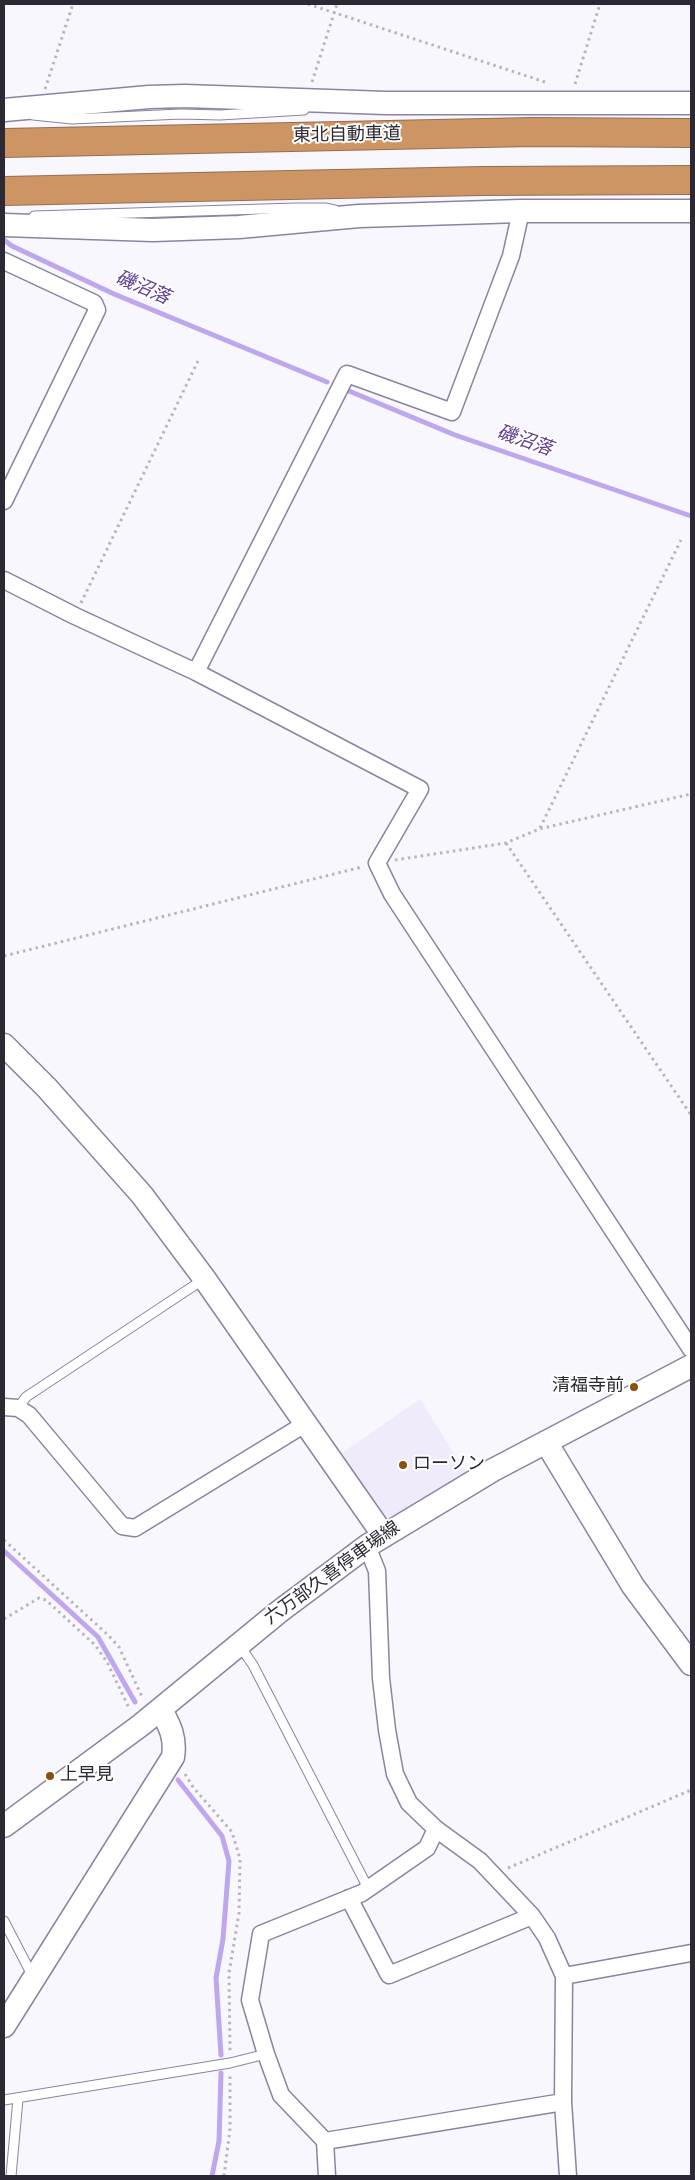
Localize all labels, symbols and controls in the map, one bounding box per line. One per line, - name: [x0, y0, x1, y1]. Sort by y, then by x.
- street label: 東北自動車道: [293, 124, 401, 148]
- water label: 磯沼落: [111, 267, 173, 311]
- water label: 磯沼落: [493, 422, 555, 462]
- place label: 清福寺前: [552, 1376, 624, 1398]
- marker: 清福寺前: [628, 1381, 640, 1393]
- place label: ローソン: [413, 1454, 485, 1476]
- marker: ローソン: [397, 1459, 409, 1471]
- street label: 六万部久喜停車場線: [261, 1518, 405, 1630]
- place label: 上早見: [60, 1765, 114, 1787]
- marker: 上早見: [44, 1770, 56, 1782]

